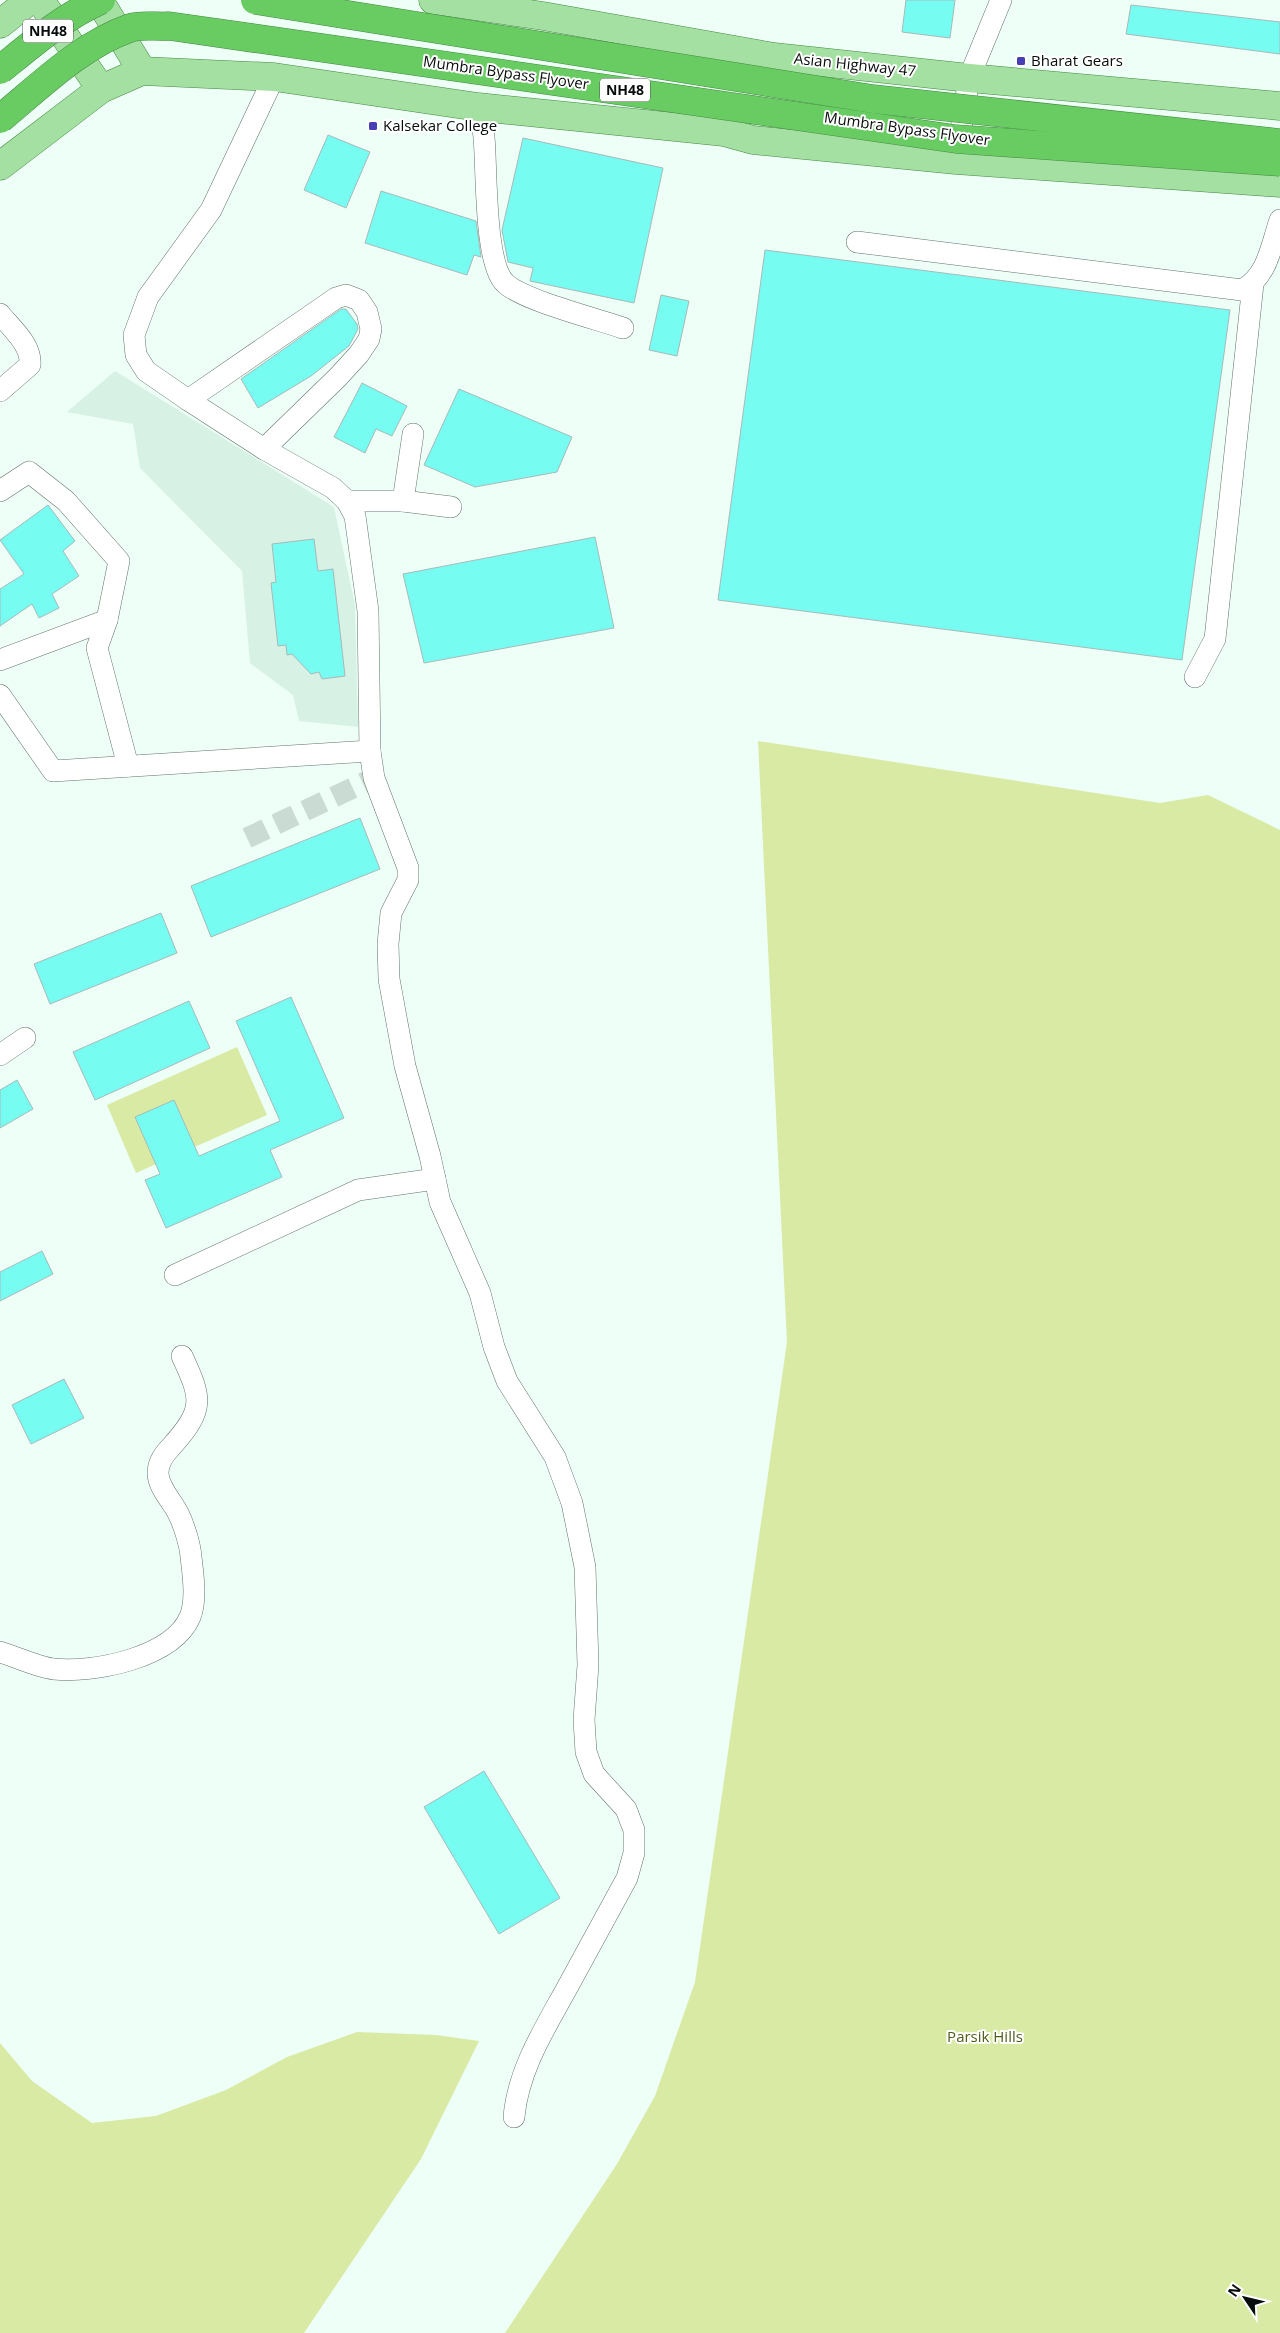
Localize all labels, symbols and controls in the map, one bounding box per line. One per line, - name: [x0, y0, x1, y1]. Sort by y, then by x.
- road number: NH48: [23, 20, 73, 42]
- street label: Asian Highway 47: [793, 48, 917, 80]
- street label: Mumbra Bypass Flyover: [422, 50, 590, 94]
- place label: Bharat Gears: [1031, 50, 1123, 70]
- marker: Bharat Gears: [1015, 55, 1027, 67]
- road number: NH48: [600, 78, 650, 102]
- street label: Mumbra Bypass Flyover: [823, 106, 991, 150]
- place label: Kalsekar College: [383, 115, 497, 135]
- marker: Kalsekar College: [367, 120, 379, 132]
- park label: Parsik Hills: [947, 2026, 1023, 2046]
- north arrow: [1220, 2273, 1270, 2323]
- text: N: [1223, 2280, 1245, 2300]

